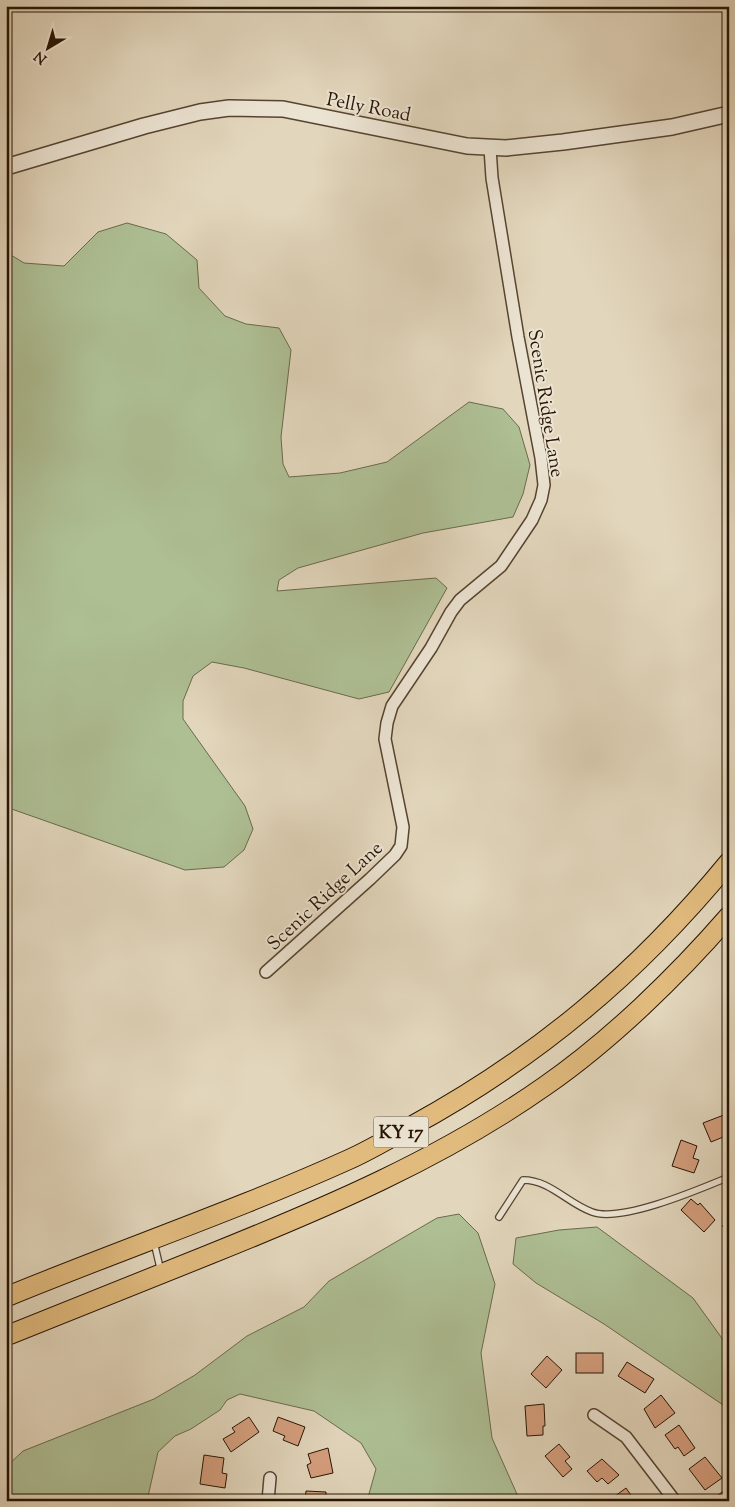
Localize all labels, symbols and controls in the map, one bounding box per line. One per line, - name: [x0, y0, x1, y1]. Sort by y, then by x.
- north arrow: [22, 22, 72, 72]
- text: N: [31, 45, 52, 68]
- street label: Pelly Road: [324, 87, 413, 130]
- street label: Scenic Ridge Lane: [519, 327, 570, 480]
- street label: Scenic Ridge Lane: [262, 836, 390, 958]
- road number: KY 17: [374, 1116, 428, 1148]

